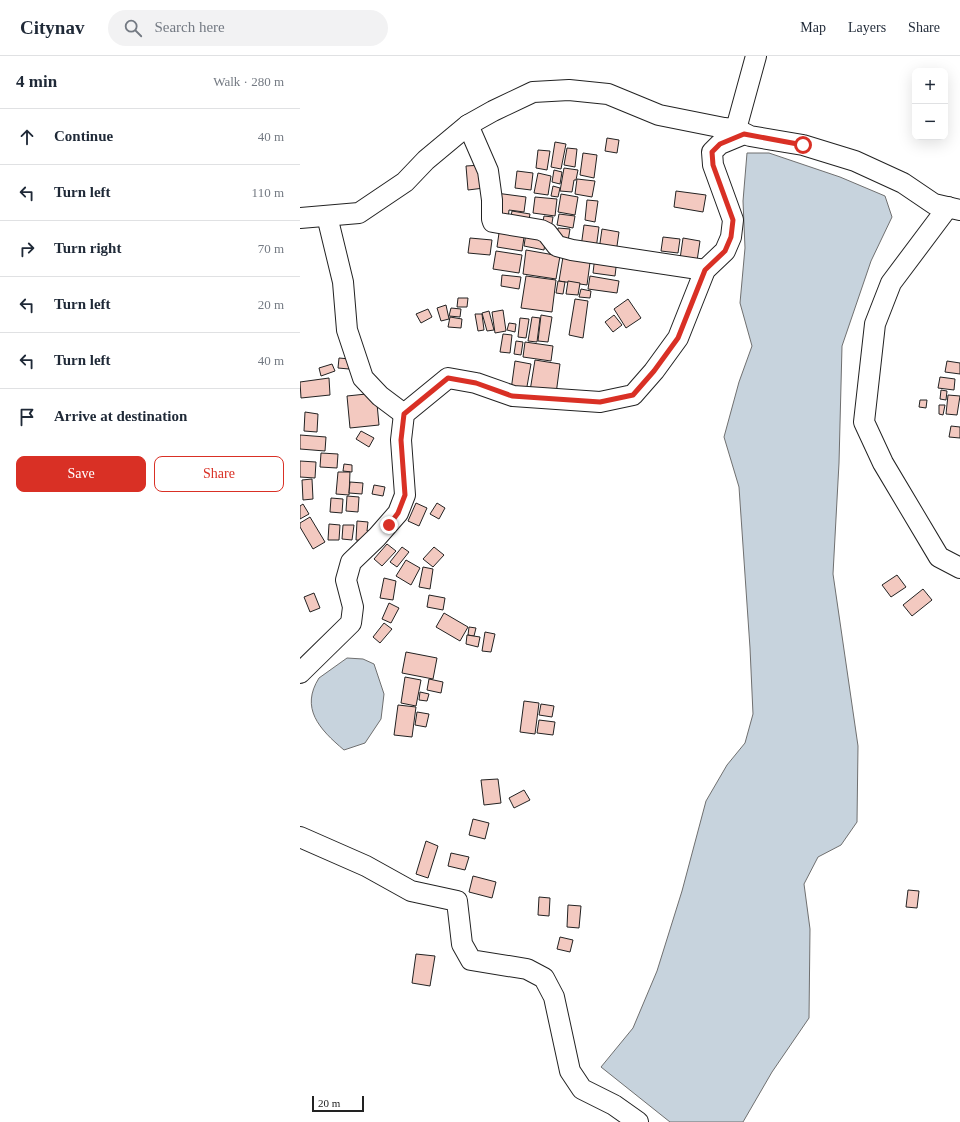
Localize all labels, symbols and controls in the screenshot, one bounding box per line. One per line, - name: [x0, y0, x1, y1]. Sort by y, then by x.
- search box: [108, 10, 388, 46]
- text: Citynav: [20, 17, 84, 38]
- icon: search: [122, 17, 144, 39]
- text: Search here: [154, 19, 225, 35]
- text: Map: [800, 20, 826, 35]
- text: Layers: [848, 20, 886, 35]
- text: Share: [908, 20, 940, 35]
- map controls: [912, 68, 948, 140]
- button: +: [912, 68, 948, 104]
- text: 4 min: [16, 72, 57, 91]
- text: Walk · 280 m: [213, 74, 284, 89]
- button: −: [912, 104, 948, 140]
- icon: ahead: [16, 126, 38, 148]
- text: Continue: [54, 128, 113, 144]
- text: 40 m: [258, 129, 284, 144]
- route start: [794, 136, 812, 154]
- icon: left: [16, 182, 38, 204]
- text: Turn left: [54, 184, 111, 200]
- text: 110 m: [252, 185, 284, 200]
- icon: right: [16, 238, 38, 260]
- text: Turn right: [54, 240, 121, 256]
- text: 70 m: [258, 241, 284, 256]
- icon: left: [16, 294, 38, 316]
- text: Turn left: [54, 296, 111, 312]
- text: 20 m: [258, 297, 284, 312]
- icon: left: [16, 350, 38, 372]
- text: Turn left: [54, 352, 111, 368]
- text: 40 m: [258, 353, 284, 368]
- icon: arrive: [16, 406, 38, 428]
- text: Arrive at destination: [54, 408, 187, 424]
- button: Save: [16, 456, 146, 492]
- button: Share: [154, 456, 284, 492]
- route end: [380, 516, 398, 534]
- scale bar: [312, 1094, 364, 1113]
- text: 20 m: [318, 1097, 340, 1109]

